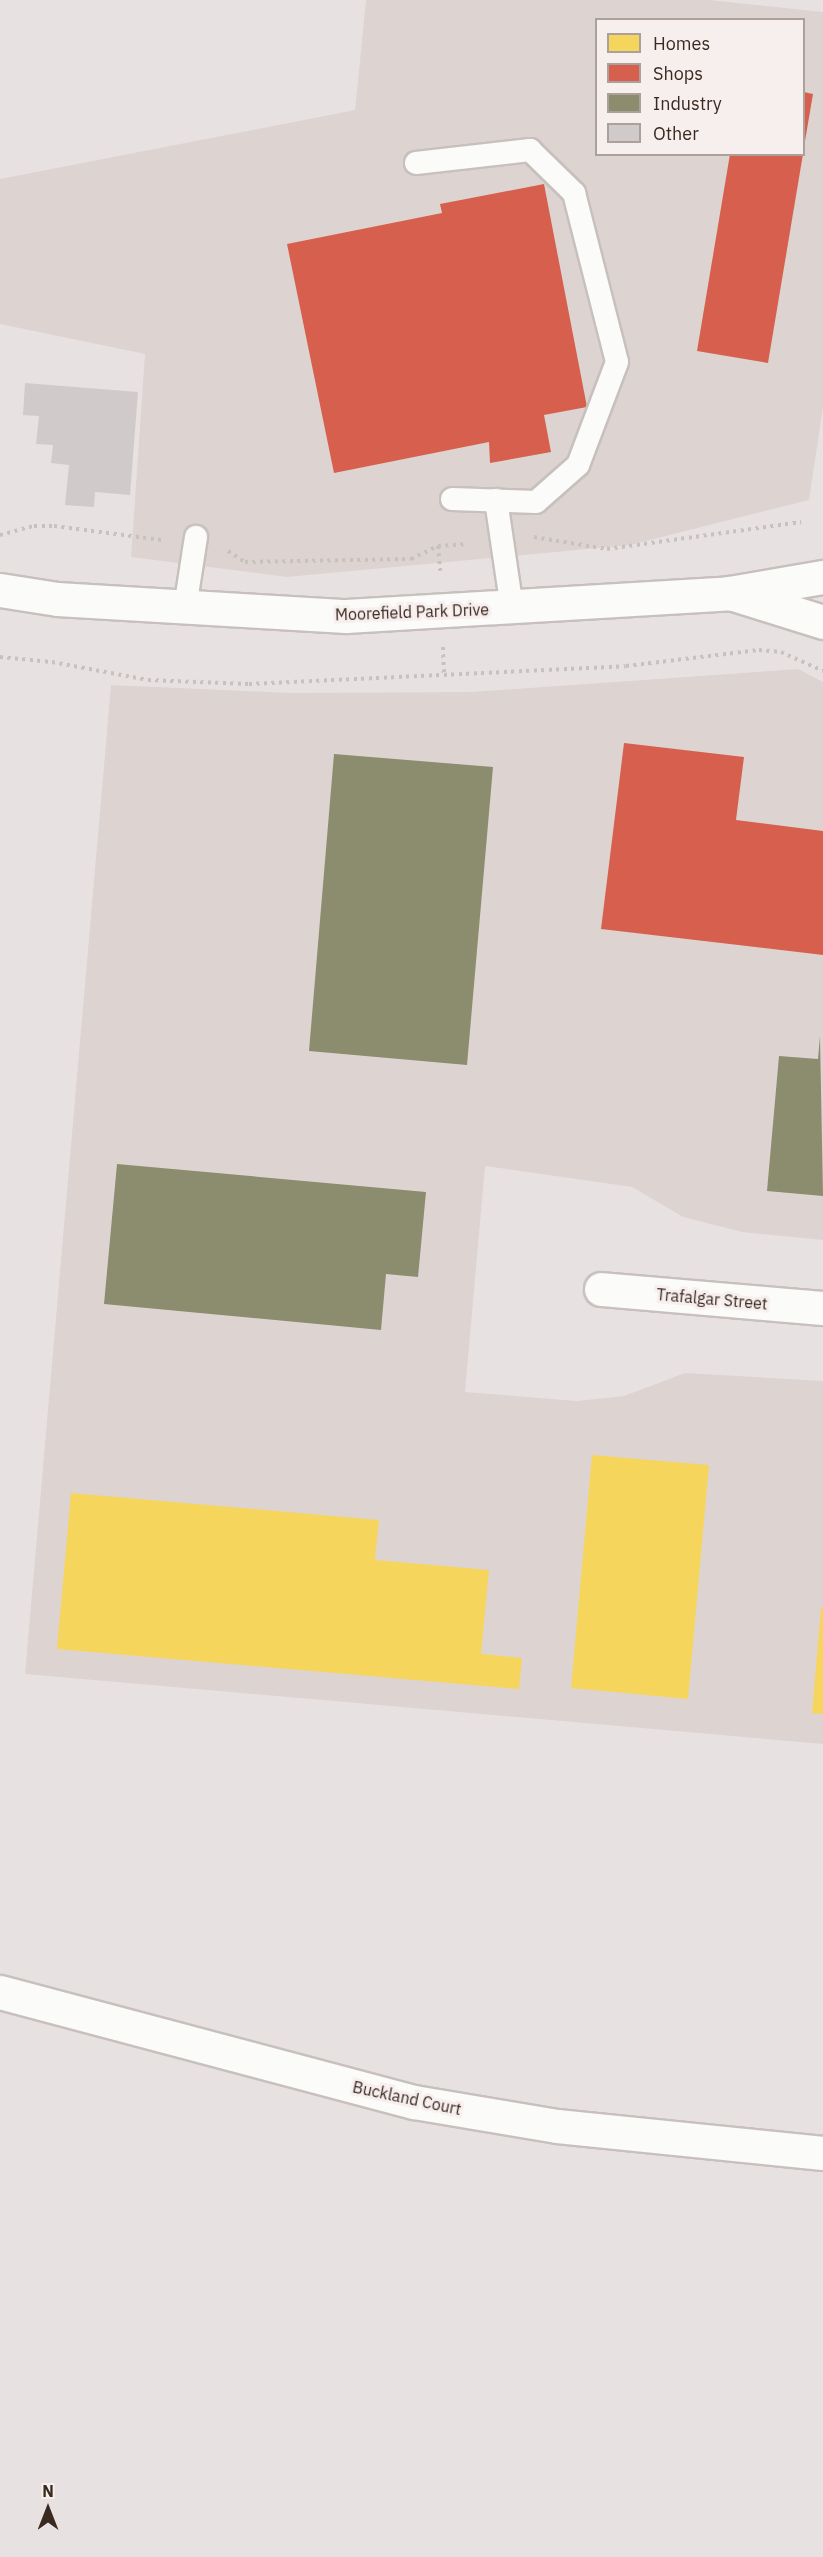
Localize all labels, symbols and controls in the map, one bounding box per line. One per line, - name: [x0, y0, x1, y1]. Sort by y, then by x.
- legend: [595, 18, 805, 156]
- text: Homes: [653, 32, 710, 55]
- text: Shops: [653, 62, 703, 85]
- text: Industry: [653, 92, 722, 115]
- text: Other: [653, 122, 699, 145]
- street label: Moorefield Park Drive: [335, 600, 489, 624]
- street label: Trafalgar Street: [656, 1285, 768, 1313]
- street label: Buckland Court: [351, 2077, 463, 2119]
- north arrow: [18, 2479, 78, 2539]
- text: N: [42, 2481, 54, 2501]

